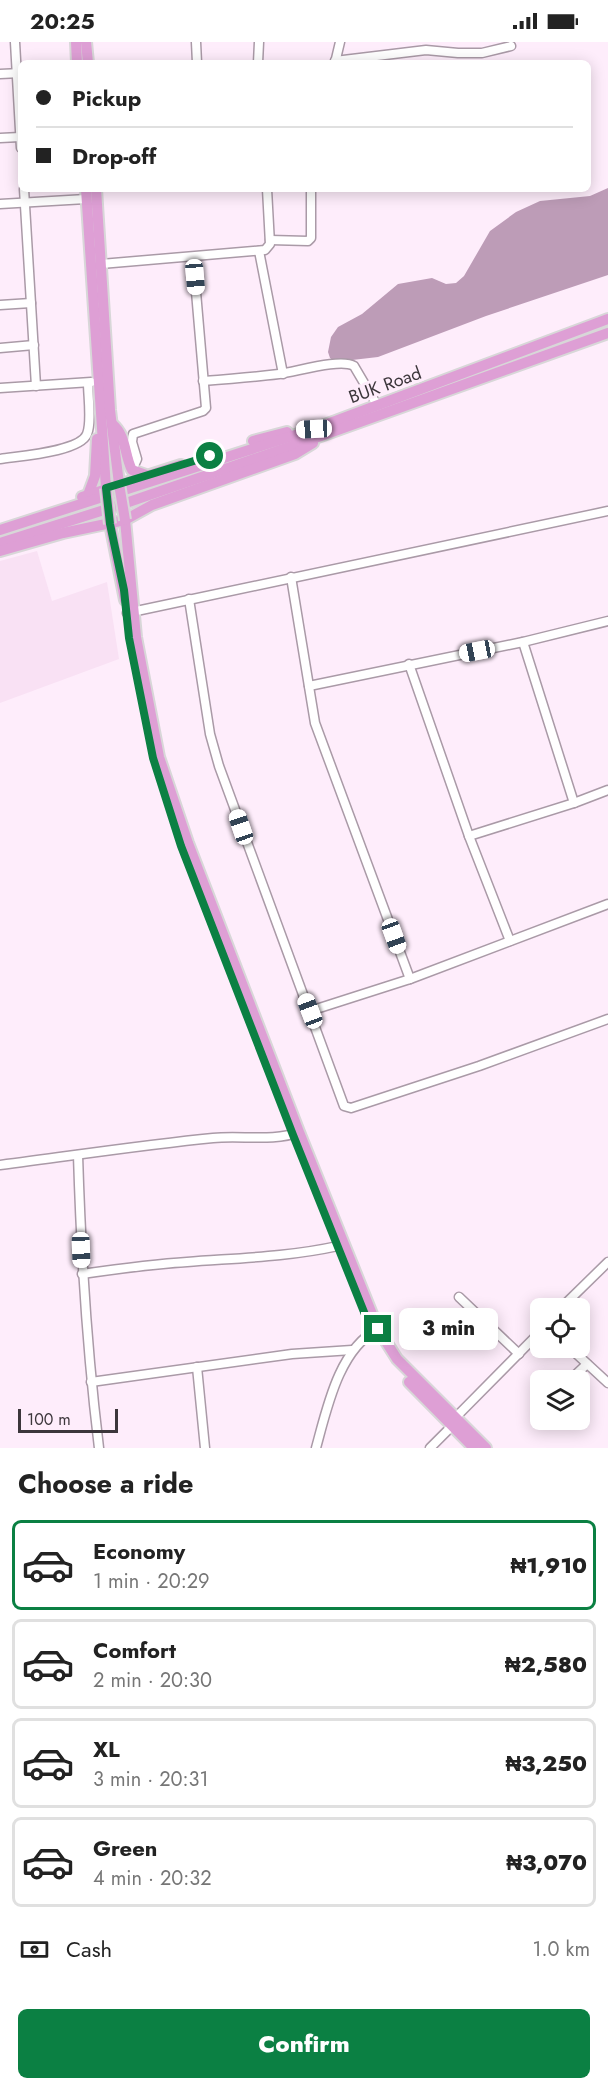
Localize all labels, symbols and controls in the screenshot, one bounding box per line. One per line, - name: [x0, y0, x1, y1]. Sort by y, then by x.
- text: 20:25: [30, 5, 95, 37]
- text: Pickup: [72, 82, 141, 114]
- text: Drop-off: [72, 140, 156, 172]
- car: [184, 258, 206, 296]
- street label: BUK Road: [345, 360, 425, 410]
- car: [296, 419, 332, 439]
- route start: [196, 442, 223, 469]
- car: [458, 639, 496, 663]
- car: [227, 807, 255, 847]
- car: [379, 916, 409, 956]
- car: [295, 991, 325, 1031]
- car: [71, 1232, 91, 1268]
- map controls: [530, 1298, 590, 1430]
- button: locate: [530, 1298, 590, 1358]
- callout: 3 min: [399, 1308, 498, 1350]
- text: 3 min: [422, 1314, 475, 1343]
- route end: [364, 1315, 391, 1342]
- button: layers: [530, 1370, 590, 1430]
- scale bar: [18, 1406, 118, 1434]
- text: 100 m: [27, 1408, 71, 1431]
- text: Choose a ride: [18, 1464, 193, 1503]
- text: Economy: [93, 1535, 185, 1567]
- icon: car: [21, 1538, 75, 1592]
- text: ₦1,910: [510, 1549, 587, 1581]
- text: 1 min · 20:29: [93, 1567, 210, 1596]
- text: Comfort: [93, 1634, 176, 1666]
- icon: car: [21, 1637, 75, 1691]
- text: ₦2,580: [505, 1648, 587, 1680]
- text: 2 min · 20:30: [93, 1666, 212, 1695]
- text: XL: [93, 1733, 120, 1765]
- icon: car: [21, 1736, 75, 1790]
- text: ₦3,250: [505, 1747, 587, 1779]
- text: 3 min · 20:31: [93, 1765, 209, 1794]
- text: Green: [93, 1832, 157, 1864]
- icon: car: [21, 1835, 75, 1889]
- text: ₦3,070: [506, 1846, 587, 1878]
- text: 4 min · 20:32: [93, 1864, 212, 1893]
- icon: cash: [18, 1933, 51, 1966]
- text: Cash: [66, 1933, 112, 1965]
- text: 1.0 km: [533, 1935, 590, 1964]
- button: Confirm: [18, 2009, 590, 2078]

